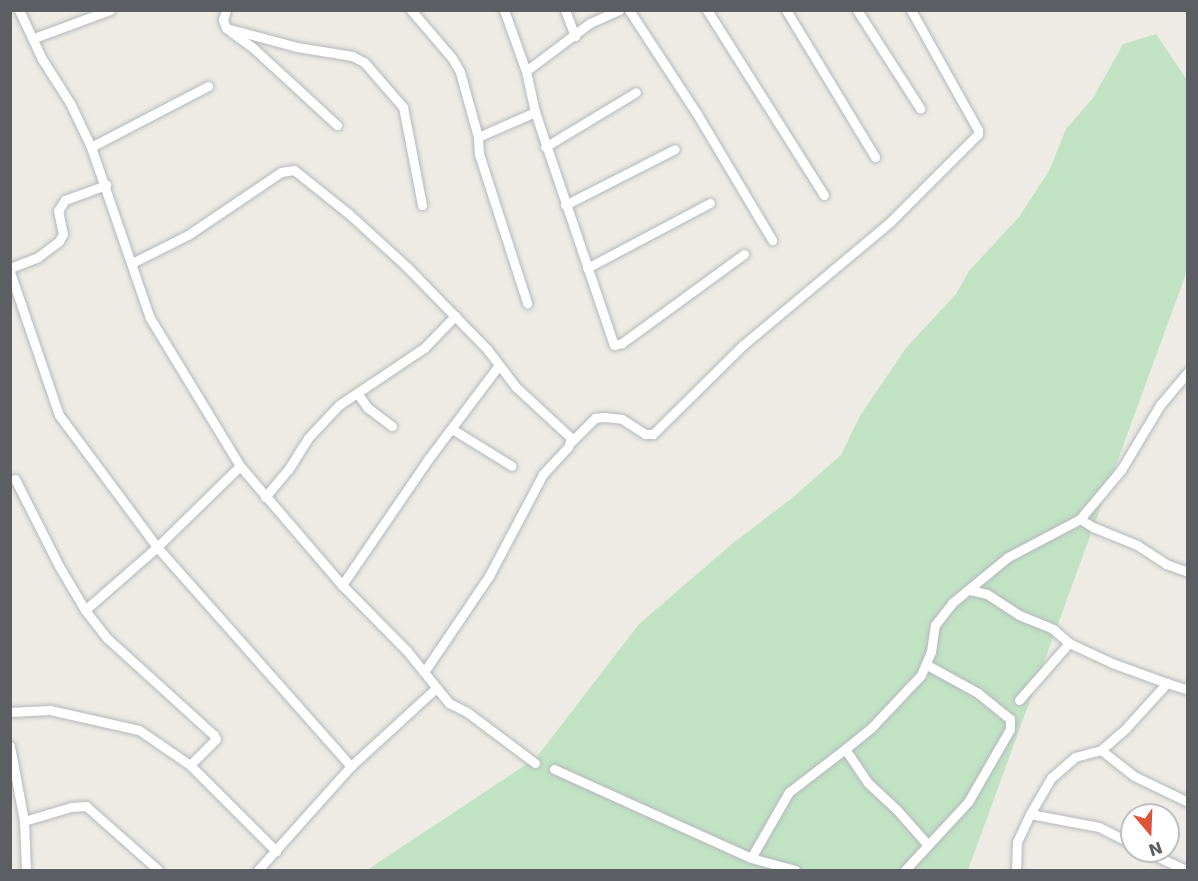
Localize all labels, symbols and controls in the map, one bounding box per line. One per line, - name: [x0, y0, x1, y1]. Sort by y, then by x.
- north arrow: [1120, 803, 1180, 863]
- text: N: [1146, 837, 1165, 860]

